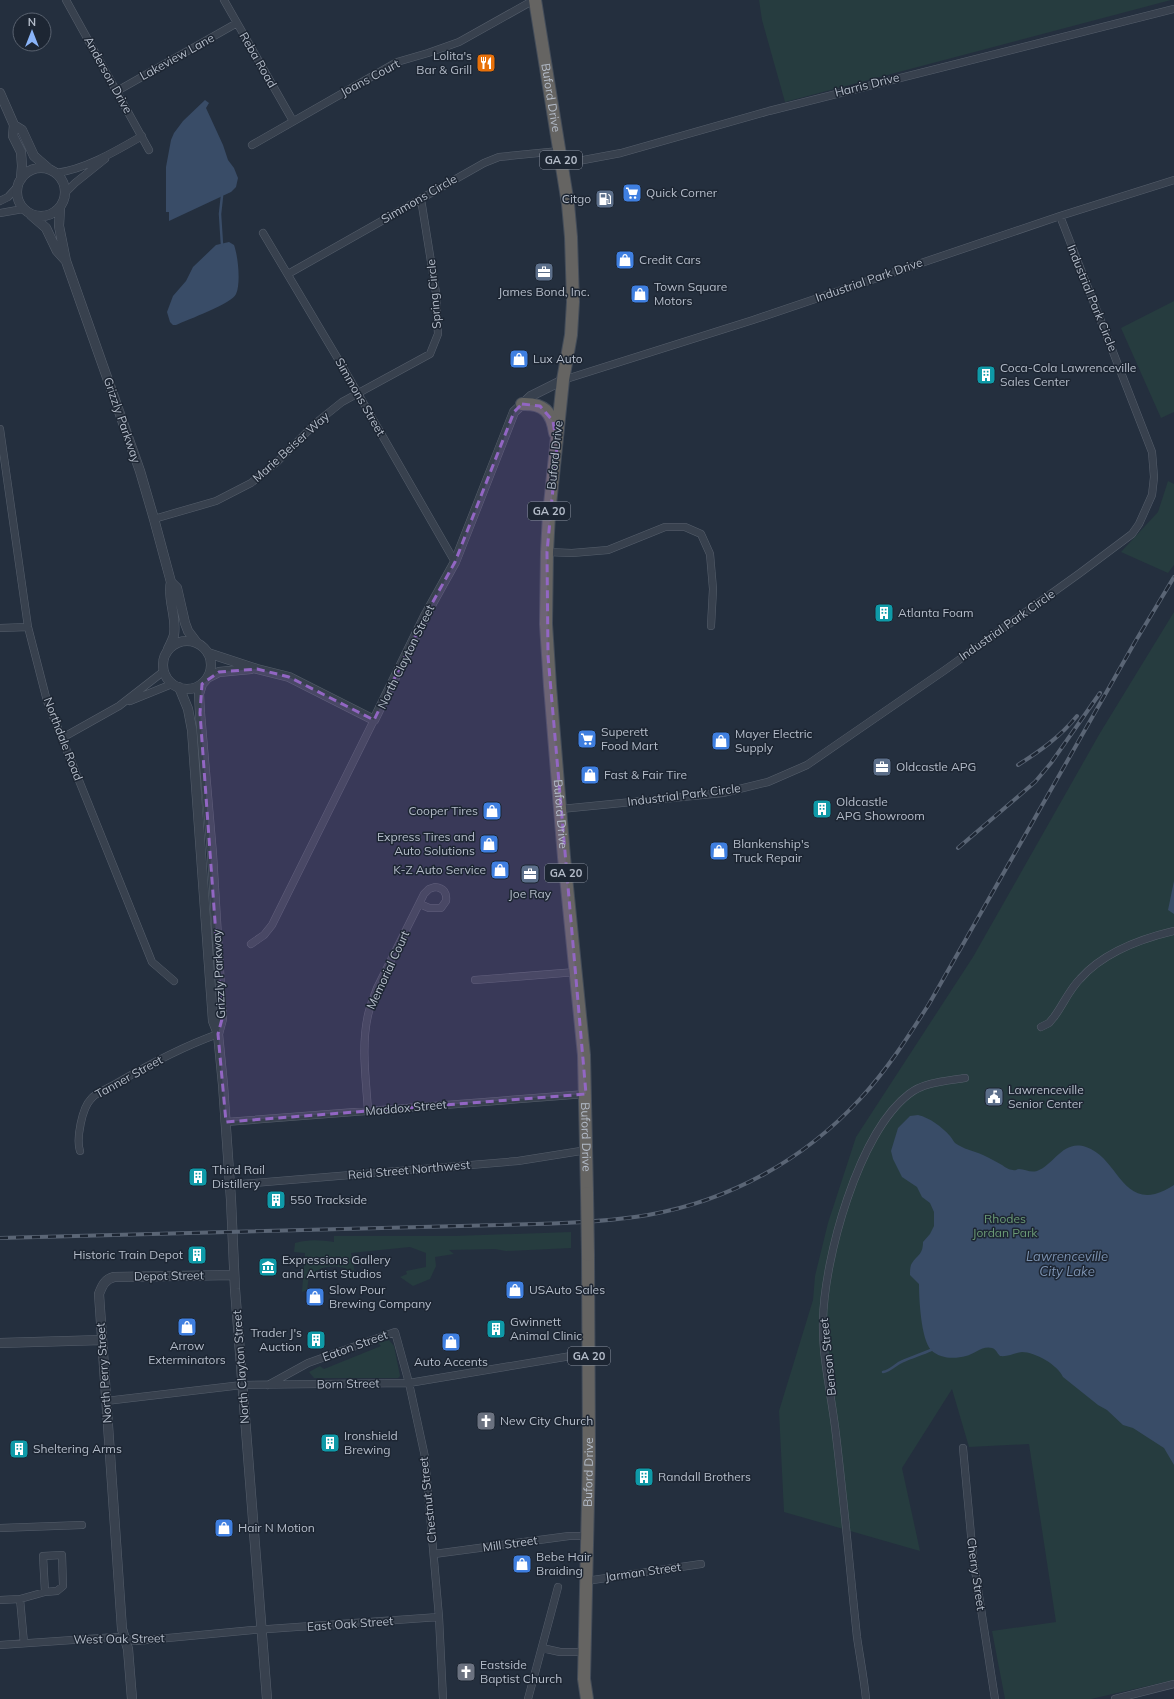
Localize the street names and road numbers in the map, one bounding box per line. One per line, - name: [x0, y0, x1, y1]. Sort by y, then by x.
- street label: Reba Road: [237, 29, 280, 90]
- street label: Lakeview Lane: [137, 30, 217, 83]
- street label: Anderson Drive: [81, 34, 136, 116]
- street label: Joans Court: [338, 56, 402, 99]
- street label: Buford Drive: [538, 62, 564, 133]
- street label: Harris Drive: [833, 69, 901, 100]
- road number: GA 20: [540, 151, 582, 169]
- street label: Simmons Circle: [378, 171, 459, 226]
- street label: Industrial Park Circle: [1064, 242, 1121, 353]
- street label: Industrial Park Drive: [813, 254, 924, 305]
- street label: Spring Circle: [423, 259, 444, 330]
- street label: Simmons Street: [332, 355, 389, 438]
- street label: Grizzly Parkway: [101, 375, 144, 465]
- street label: Marie Beiser Way: [249, 408, 333, 485]
- street label: Buford Drive: [543, 420, 566, 490]
- road number: GA 20: [528, 502, 570, 520]
- street label: Industrial Park Circle: [956, 586, 1058, 663]
- street label: North Clayton Street: [374, 602, 437, 711]
- street label: Northdale Road: [41, 695, 86, 783]
- street label: Buford Drive: [551, 779, 571, 849]
- street label: Industrial Park Circle: [627, 780, 741, 809]
- road number: GA 20: [545, 864, 587, 882]
- street label: Grizzly Parkway: [209, 928, 228, 1019]
- street label: Memorial Court: [363, 928, 412, 1012]
- street label: Tanner Street: [92, 1052, 165, 1101]
- street label: Maddox Street: [365, 1096, 447, 1119]
- street label: Buford Drive: [578, 1102, 595, 1172]
- street label: Reid Street Northwest: [347, 1157, 471, 1182]
- street label: Depot Street: [134, 1267, 204, 1284]
- street label: North Clayton Street: [229, 1310, 252, 1424]
- street label: Benson Street: [816, 1318, 839, 1397]
- street label: North Perry Street: [93, 1322, 114, 1424]
- street label: Eaton Street: [320, 1327, 390, 1364]
- road number: GA 20: [568, 1347, 610, 1365]
- street label: Born Street: [317, 1375, 379, 1392]
- street label: Buford Drive: [580, 1437, 596, 1507]
- street label: Chestnut Street: [416, 1456, 439, 1544]
- street label: Mill Street: [482, 1532, 538, 1555]
- street label: Cherry Street: [964, 1536, 989, 1611]
- street label: Jarman Street: [604, 1559, 682, 1584]
- street label: East Oak Street: [306, 1613, 394, 1634]
- street label: West Oak Street: [73, 1630, 165, 1647]

